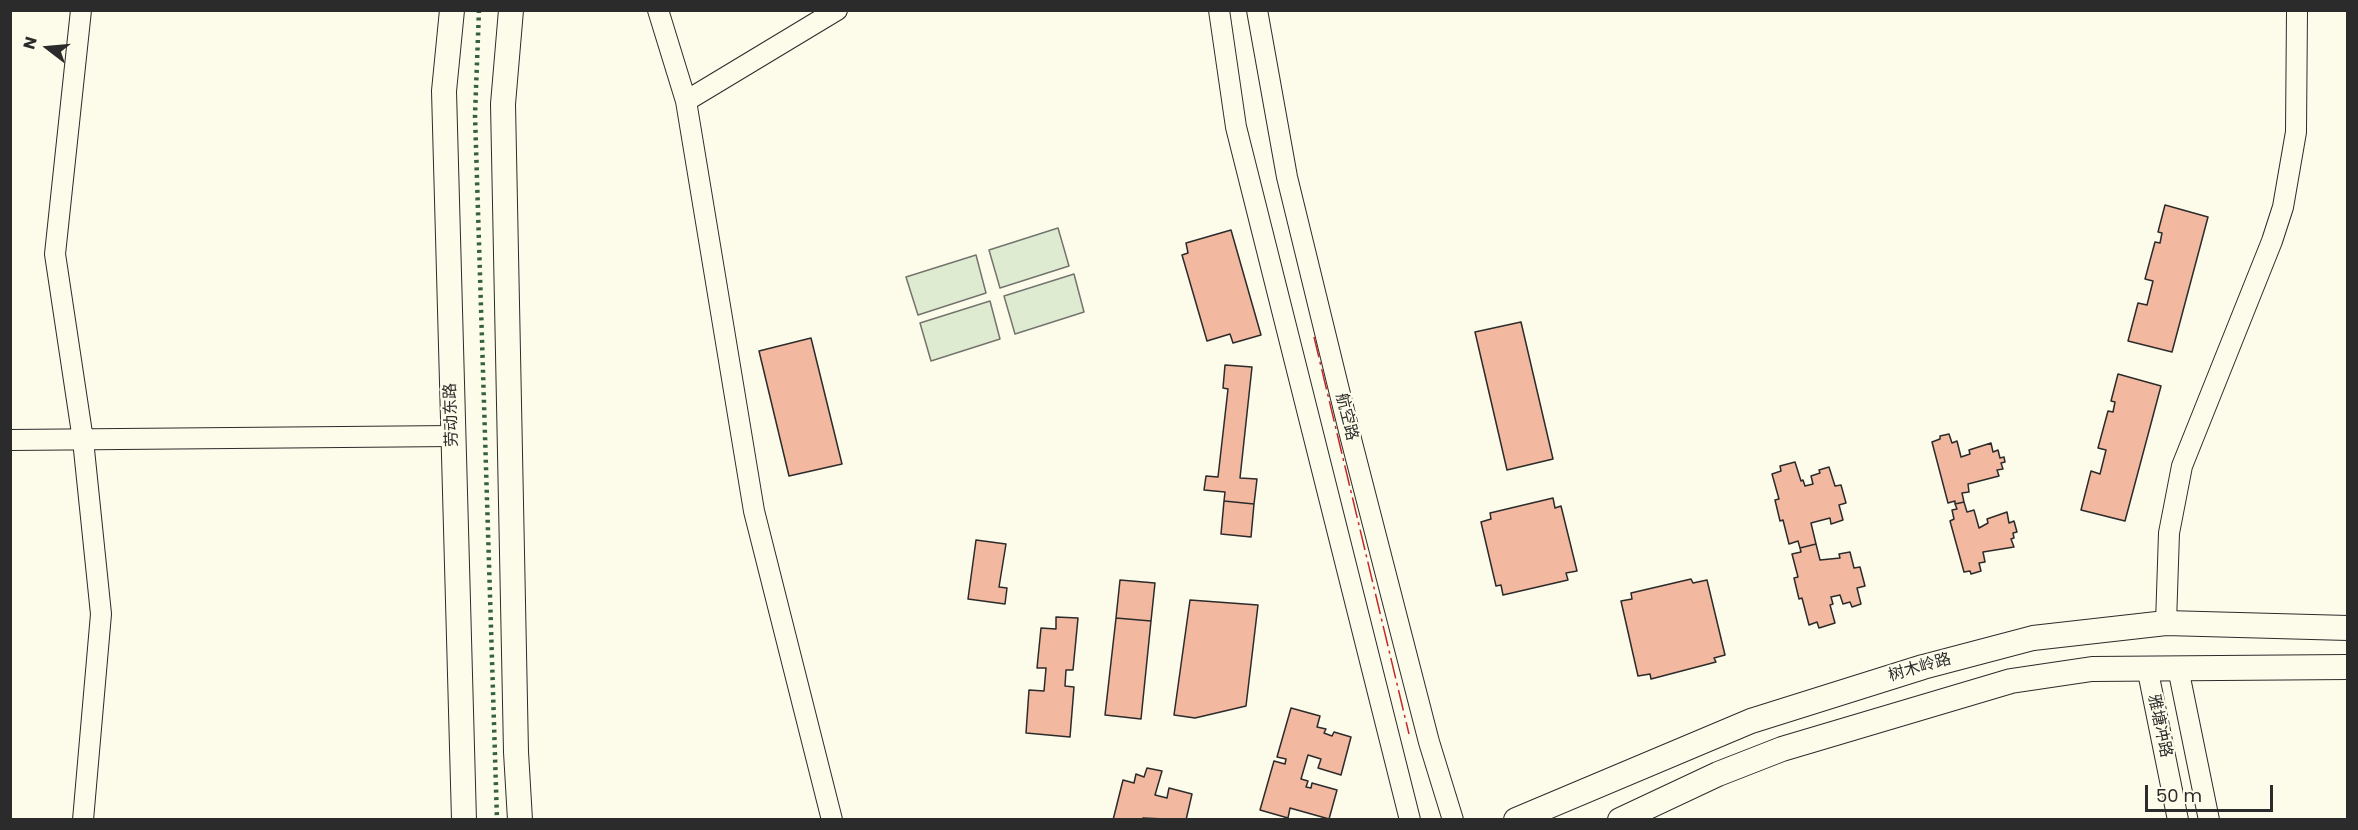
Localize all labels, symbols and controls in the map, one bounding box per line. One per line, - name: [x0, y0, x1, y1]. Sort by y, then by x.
- north arrow: [18, 18, 78, 78]
- text: N: [17, 34, 43, 52]
- street label: 劳动东路: [441, 383, 463, 447]
- street label: 航空路: [1331, 391, 1361, 443]
- street label: 树木岭路: [1887, 650, 1953, 686]
- street label: 雅塘冲路: [2143, 693, 2175, 759]
- scale bar: [2148, 773, 2276, 811]
- text: 50 m: [2156, 783, 2202, 808]

